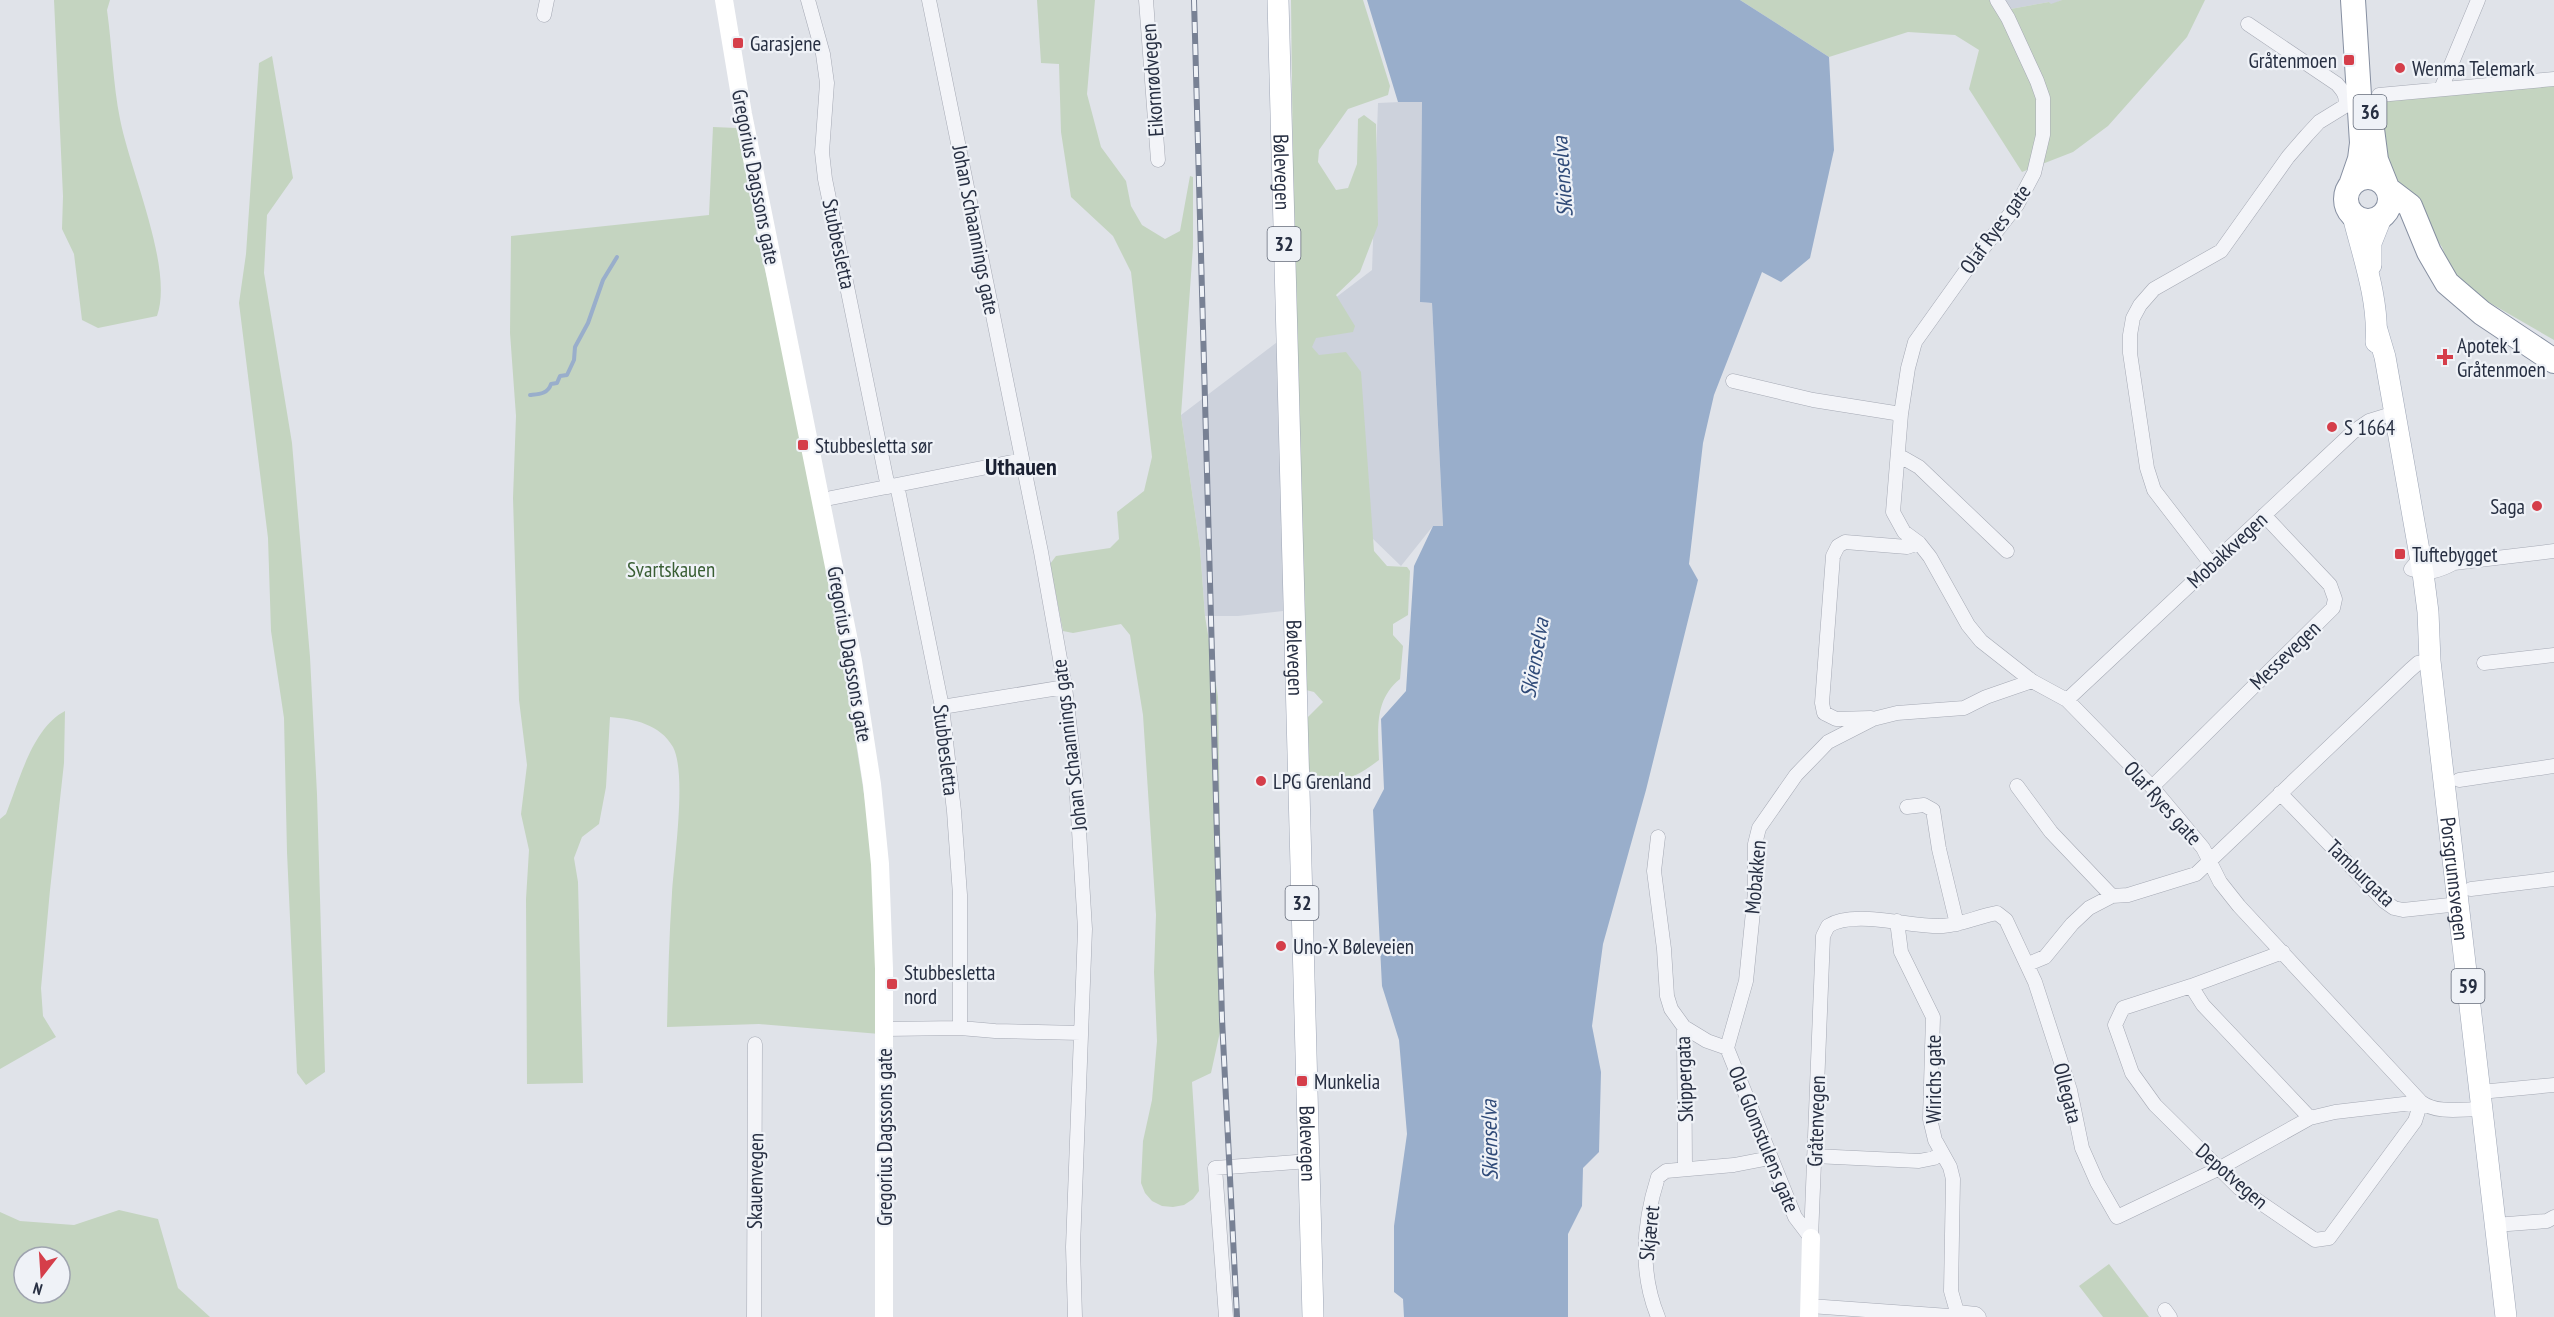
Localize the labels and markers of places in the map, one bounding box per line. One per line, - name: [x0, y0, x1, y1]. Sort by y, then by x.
- place label: Garasjene: [750, 30, 821, 57]
- marker: Garasjene: [731, 36, 745, 50]
- place label: Gråtenmoen: [2248, 47, 2337, 74]
- marker: Gråtenmoen: [2342, 53, 2356, 67]
- place label: Wenma Telemark: [2412, 55, 2535, 82]
- marker: Wenma Telemark: [2393, 61, 2407, 75]
- place label: Apotek 1 Gråtenmoen: [2457, 332, 2546, 383]
- marker: Apotek 1 Gråtenmoen: [2438, 350, 2452, 364]
- place label: S 1664: [2344, 414, 2396, 441]
- marker: S 1664: [2325, 420, 2339, 434]
- place label: Stubbesletta sør: [815, 432, 933, 459]
- marker: Stubbesletta sør: [796, 438, 810, 452]
- place label: Saga: [2490, 493, 2525, 520]
- marker: Saga: [2530, 499, 2544, 513]
- place label: Tuftebygget: [2412, 541, 2498, 568]
- marker: Tuftebygget: [2393, 547, 2407, 561]
- place label: LPG Grenland: [1273, 768, 1371, 795]
- marker: LPG Grenland: [1254, 774, 1268, 788]
- place label: Uno-X Bøleveien: [1293, 933, 1414, 960]
- marker: Uno-X Bøleveien: [1274, 939, 1288, 953]
- place label: Stubbesletta nord: [904, 959, 995, 1010]
- marker: Stubbesletta nord: [885, 977, 899, 991]
- place label: Munkelia: [1314, 1068, 1380, 1095]
- marker: Munkelia: [1295, 1074, 1309, 1088]

